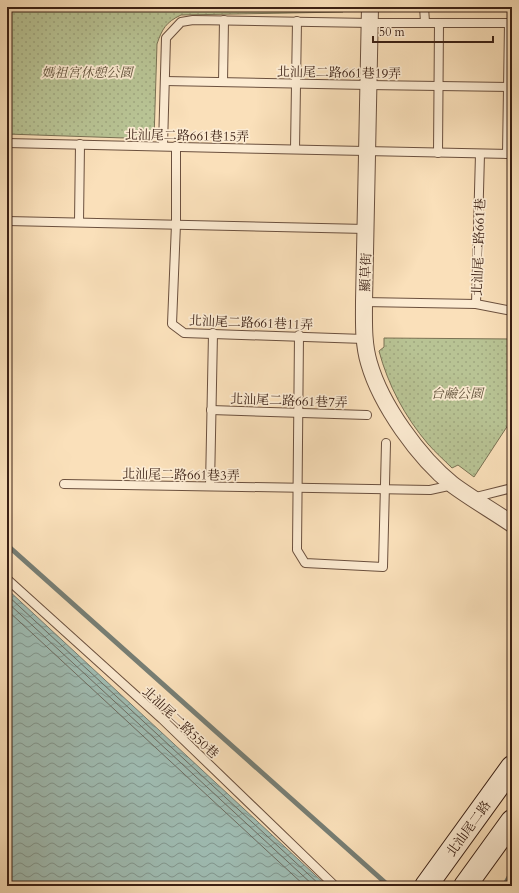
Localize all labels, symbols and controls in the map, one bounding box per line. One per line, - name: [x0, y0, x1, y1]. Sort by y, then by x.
- scale bar: [373, 18, 493, 44]
- text: 50 m: [379, 24, 406, 40]
- street label: 北汕尾二路661巷19弄: [277, 63, 401, 83]
- park label: 媽祖宮休憩公園: [41, 64, 134, 82]
- street label: 北汕尾二路661巷15弄: [125, 126, 249, 146]
- street label: 北汕尾二路661巷: [468, 198, 490, 296]
- street label: 顯草街: [356, 252, 376, 292]
- street label: 北汕尾二路661巷11弄: [189, 312, 313, 334]
- park label: 台鹼公園: [431, 385, 485, 403]
- street label: 北汕尾二路661巷7弄: [230, 390, 348, 412]
- street label: 北汕尾二路661巷3弄: [122, 465, 240, 485]
- street label: 北汕尾二路550巷: [138, 683, 222, 763]
- street label: 北汕尾二路: [442, 797, 495, 860]

